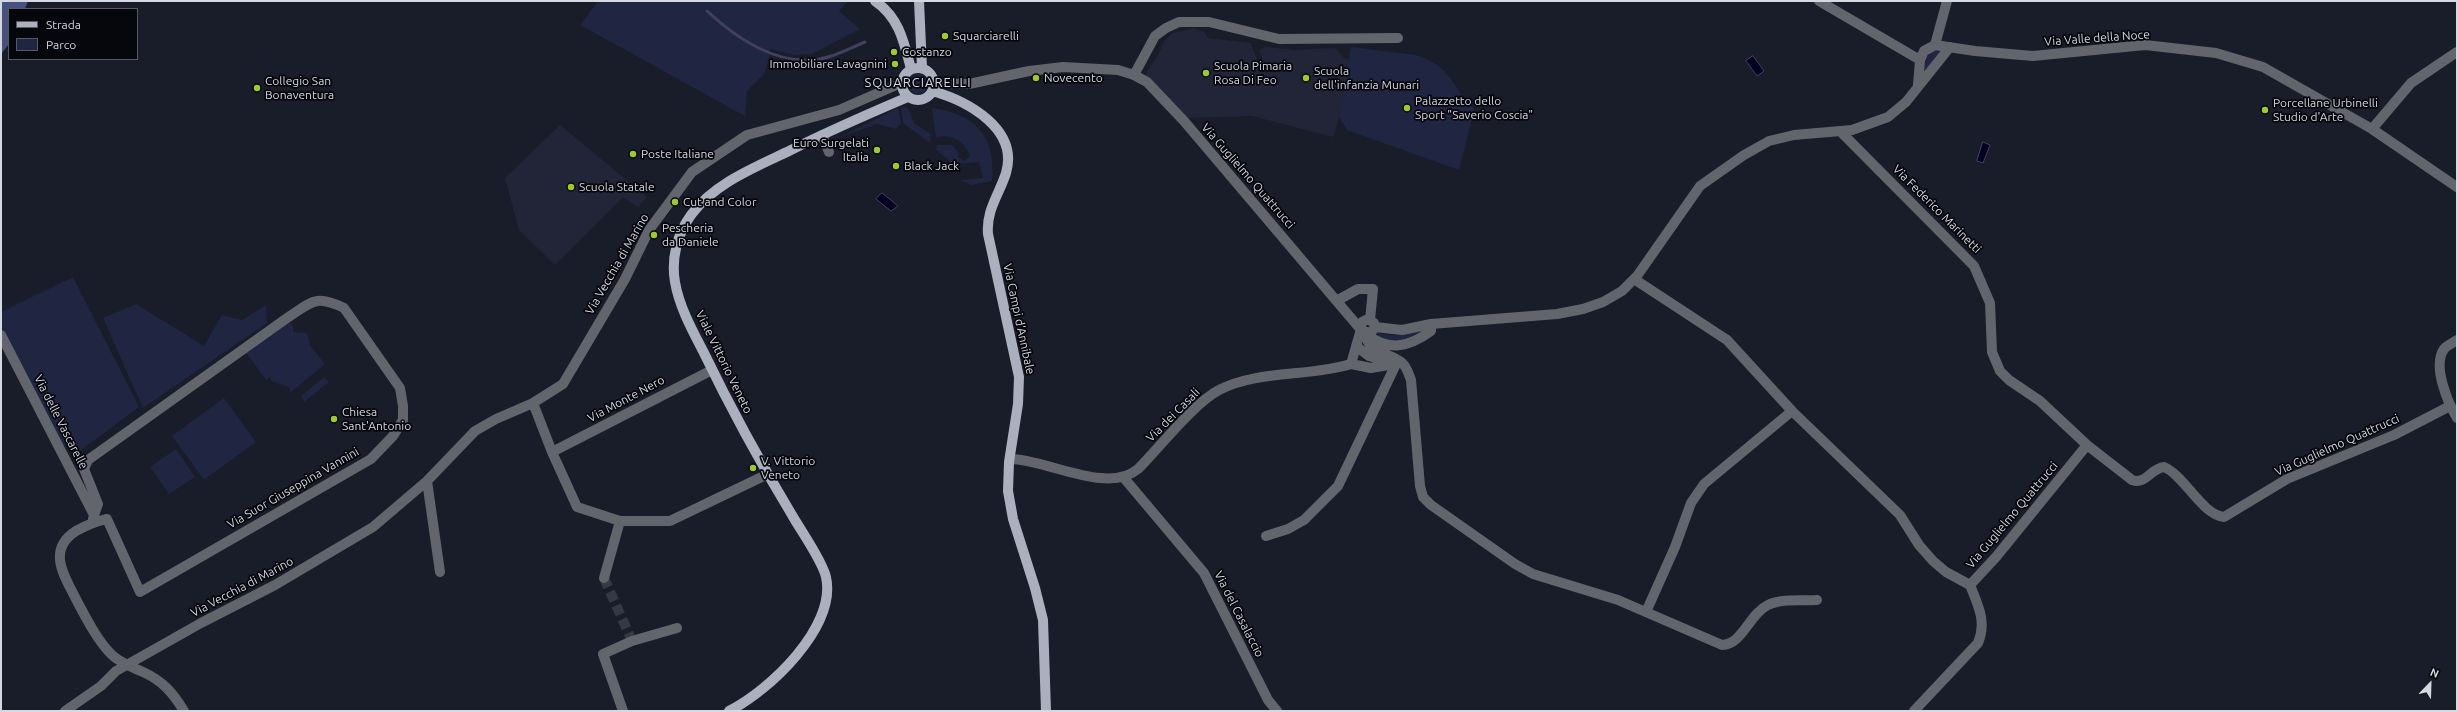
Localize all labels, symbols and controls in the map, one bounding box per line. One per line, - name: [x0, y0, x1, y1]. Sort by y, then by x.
- legend: [8, 8, 138, 60]
- text: Strada: [46, 18, 81, 31]
- street label: Via Valle della Noce: [2044, 27, 2150, 49]
- place label: Squarciarelli: [953, 29, 1019, 43]
- marker: Squarciarelli: [940, 31, 950, 41]
- text: Parco: [46, 38, 76, 51]
- place label: Costanzo: [902, 45, 952, 59]
- marker: Costanzo: [889, 47, 899, 57]
- place label: Immobiliare Lavagnini: [769, 57, 887, 71]
- marker: Immobiliare Lavagnini: [890, 59, 900, 69]
- place label: Scuola Pimaria Rosa Di Feo: [1214, 59, 1292, 87]
- place label: Scuola dell'infanzia Munari: [1314, 64, 1419, 92]
- marker: Scuola Pimaria Rosa Di Feo: [1201, 68, 1211, 78]
- place label: Novecento: [1044, 71, 1103, 85]
- marker: Novecento: [1031, 73, 1041, 83]
- marker: Scuola dell'infanzia Munari: [1301, 73, 1311, 83]
- place label: Collegio San Bonaventura: [265, 74, 334, 102]
- district label: SQUARCIARELLI: [865, 75, 971, 91]
- marker: Collegio San Bonaventura: [252, 83, 262, 93]
- place label: Palazzetto dello Sport "Saverio Coscia": [1415, 94, 1533, 122]
- place label: Porcellane Urbinelli Studio d'Arte: [2273, 96, 2378, 124]
- marker: Palazzetto dello Sport "Saverio Coscia": [1402, 103, 1412, 113]
- marker: Porcellane Urbinelli Studio d'Arte: [2260, 105, 2270, 115]
- street label: Via Guglielmo Quattrucci: [1198, 120, 1298, 232]
- place label: Euro Surgelati Italia: [793, 136, 869, 164]
- marker: Euro Surgelati Italia: [872, 145, 882, 155]
- place label: Poste Italiane: [641, 147, 714, 161]
- marker: Poste Italiane: [628, 149, 638, 159]
- place label: Black Jack: [904, 159, 959, 173]
- marker: Black Jack: [891, 161, 901, 171]
- street label: Via Federico Marinetti: [1890, 162, 1984, 256]
- place label: Scuola Statale: [579, 180, 655, 194]
- marker: Scuola Statale: [566, 182, 576, 192]
- place label: Cut and Color: [683, 195, 756, 209]
- marker: Cut and Color: [670, 197, 680, 207]
- street label: Via Vecchia di Marino: [582, 211, 652, 317]
- place label: Pescheria da Daniele: [662, 221, 719, 249]
- marker: Pescheria da Daniele: [649, 230, 659, 240]
- street label: Via Campi d'Annibale: [1000, 262, 1038, 376]
- street label: Viale Vittorio Veneto: [693, 308, 755, 416]
- street label: Via delle Vascarelle: [31, 373, 91, 471]
- street label: Via Monte Nero: [585, 373, 667, 425]
- street label: Via dei Casali: [1143, 385, 1203, 445]
- place label: Chiesa Sant'Antonio: [342, 405, 411, 433]
- street label: Via Guglielmo Quattrucci: [2273, 411, 2401, 479]
- marker: Chiesa Sant'Antonio: [329, 414, 339, 424]
- street label: Via Suor Giuseppina Vannini: [225, 444, 361, 532]
- place label: V. Vittorio Veneto: [761, 454, 815, 482]
- street label: Via Guglielmo Quattrucci: [1963, 459, 2061, 571]
- marker: V. Vittorio Veneto: [748, 463, 758, 473]
- street label: Via Vecchia di Marino: [188, 554, 296, 620]
- street label: Via del Casalaccio: [1211, 569, 1267, 659]
- north arrow: [2410, 664, 2450, 704]
- text: N: [2429, 666, 2441, 680]

